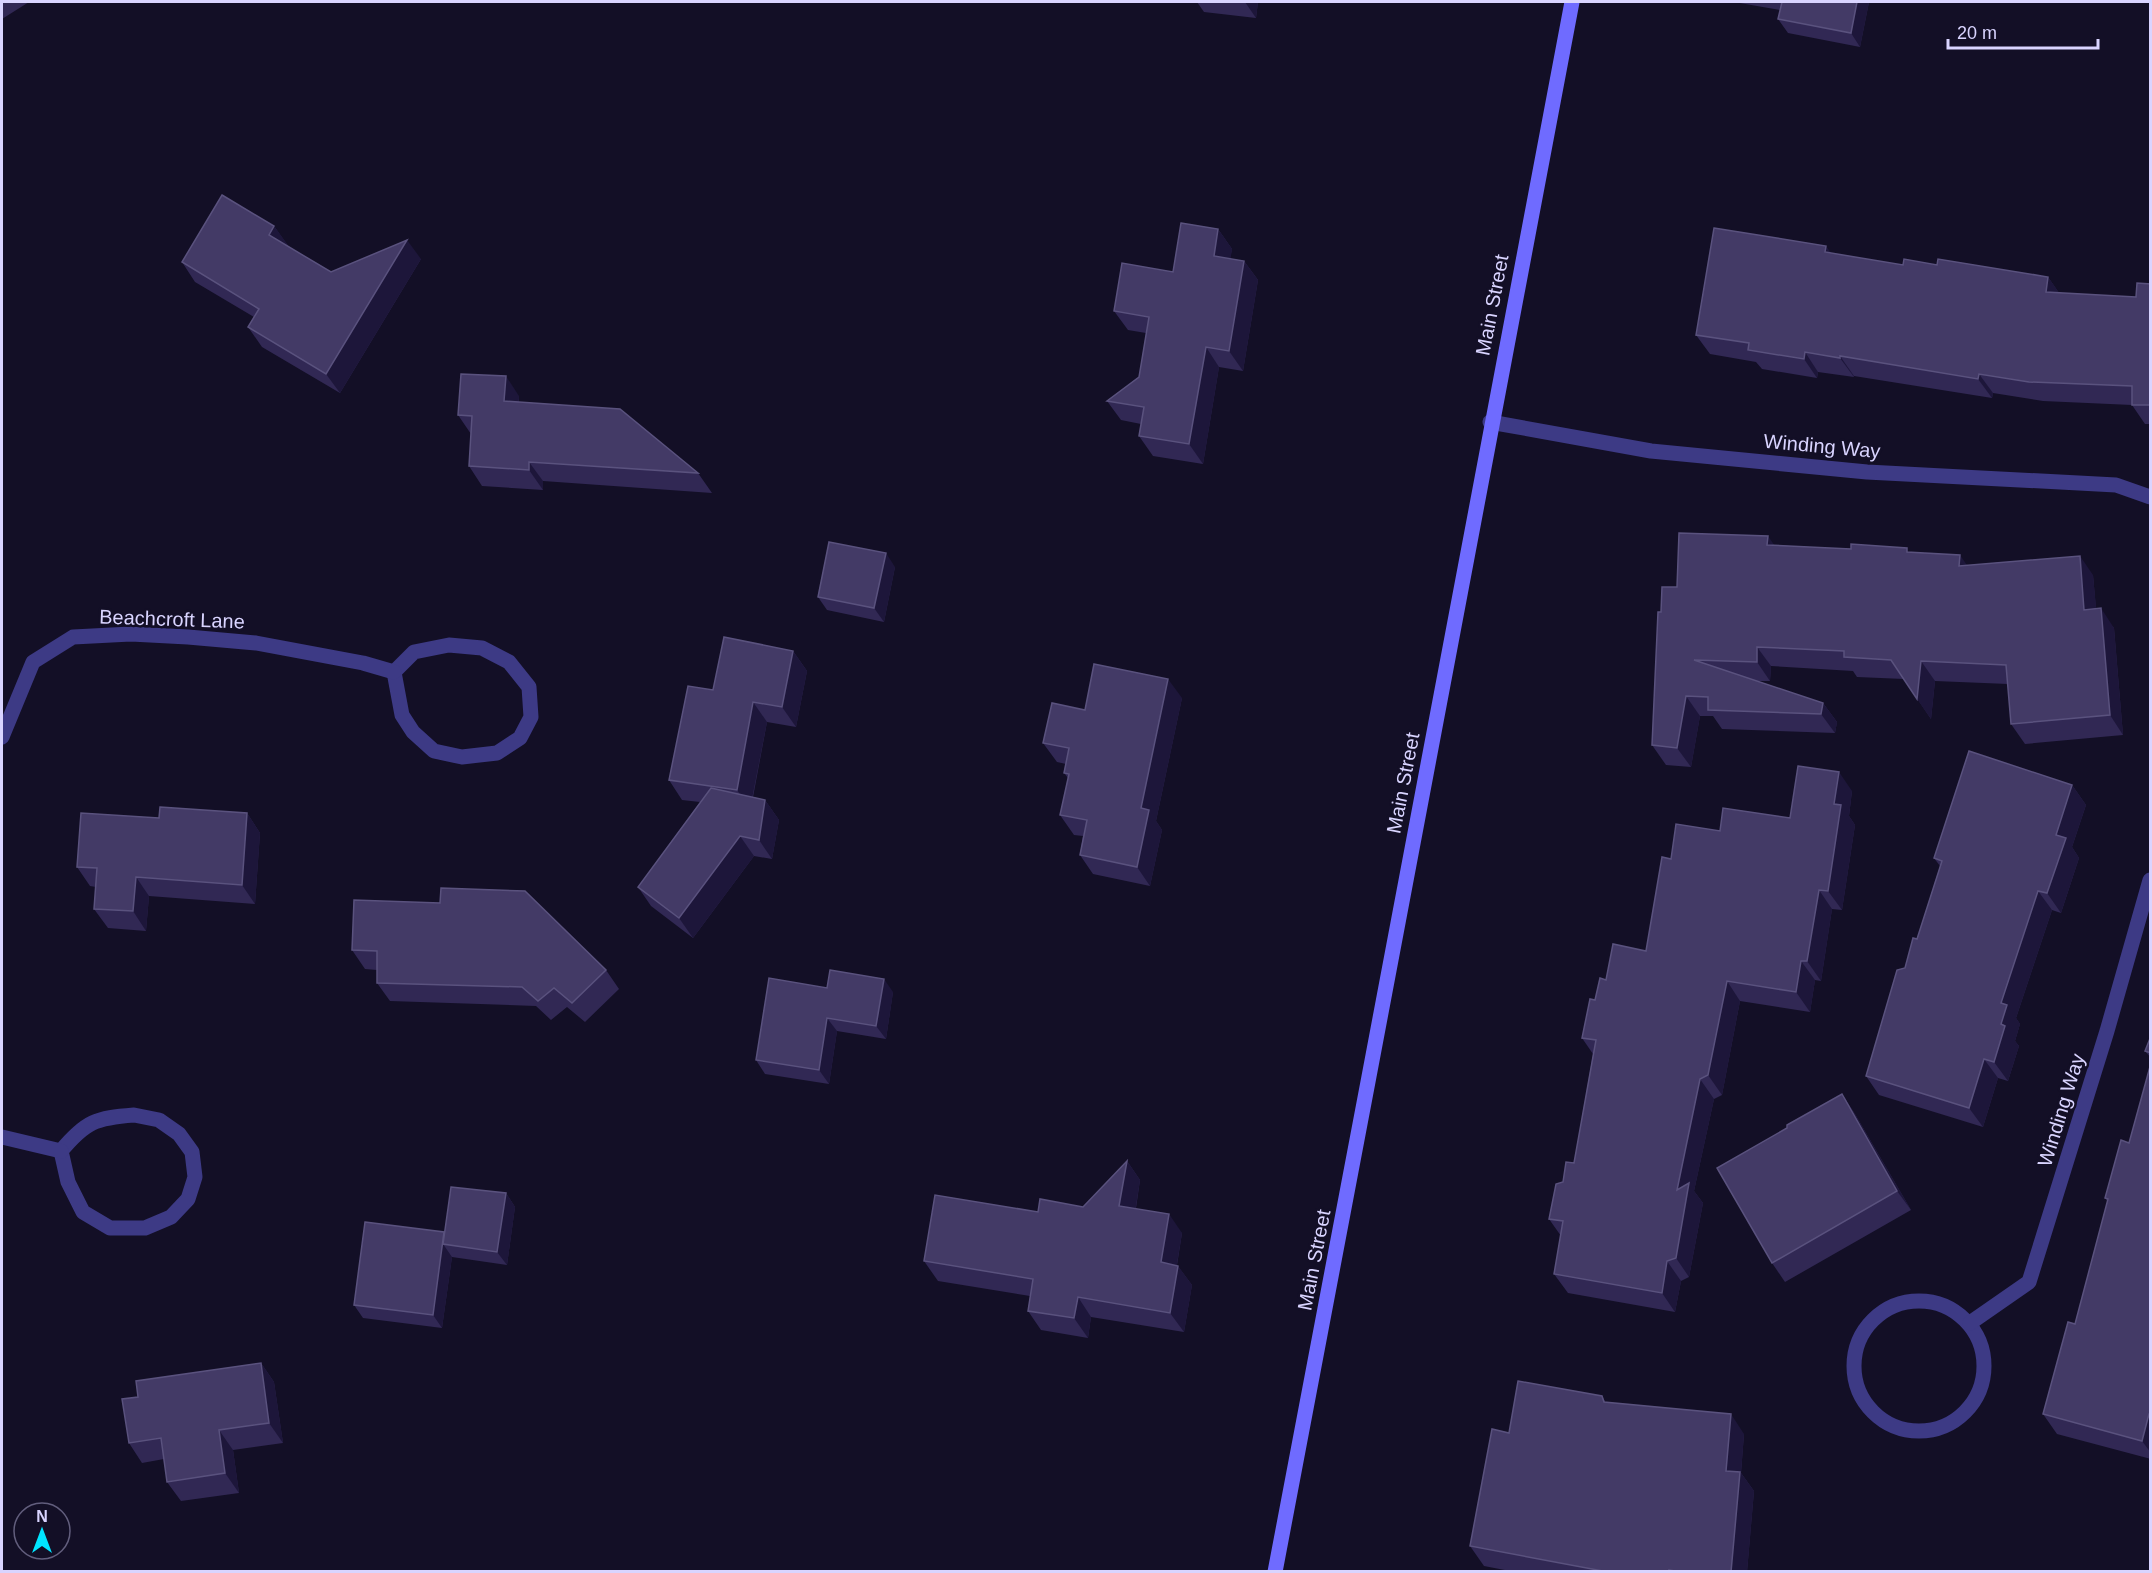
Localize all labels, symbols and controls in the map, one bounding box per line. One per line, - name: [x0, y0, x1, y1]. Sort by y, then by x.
- scale bar: [1948, 12, 2098, 50]
- text: 20 m: [1957, 23, 1997, 43]
- street label: Main Street: [1471, 252, 1513, 357]
- street label: Winding Way: [1763, 430, 1881, 462]
- street label: Beachcroft Lane: [99, 605, 245, 633]
- street label: Main Street: [1382, 730, 1424, 835]
- street label: Winding Way: [2033, 1051, 2089, 1169]
- street label: Main Street: [1293, 1207, 1335, 1312]
- north arrow: [12, 1501, 72, 1561]
- text: N: [36, 1508, 48, 1525]

